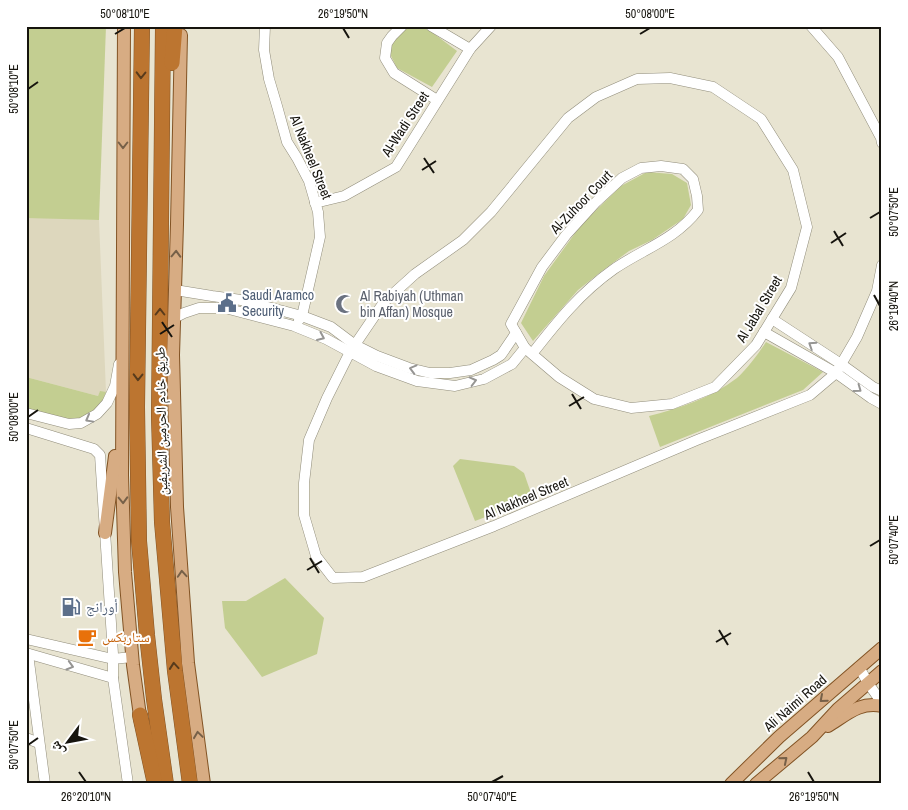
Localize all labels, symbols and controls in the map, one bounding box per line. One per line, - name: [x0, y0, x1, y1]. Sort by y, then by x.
- text: 50°08'10"E: [100, 6, 150, 22]
- text: 26°19'50"N: [318, 6, 368, 22]
- text: 50°08'00"E: [625, 6, 675, 22]
- text: 50°08'10"E: [6, 64, 22, 114]
- one-way arrow: [136, 72, 146, 79]
- street label: Al-Wadi Street: [377, 88, 433, 161]
- street label: Al Nakheel Street: [286, 111, 336, 202]
- one-way arrow: [118, 142, 128, 149]
- street label: Al-Zuhoor Court: [545, 166, 616, 238]
- text: 50°07'50"E: [886, 187, 902, 237]
- one-way arrow: [171, 250, 182, 258]
- street label: Al Jabal Street: [732, 272, 786, 346]
- text: 26°19'40"N: [886, 281, 902, 331]
- place label: Saudi Aramco Security: [242, 286, 314, 320]
- place label: Al Rabiyah (Uthman bin Affan) Mosque: [359, 287, 463, 321]
- public building icon: Saudi Aramco Security: [216, 292, 238, 314]
- mosque icon: Al Rabiyah (Uthman bin Affan) Mosque: [334, 293, 356, 315]
- one-way arrow: [155, 307, 165, 315]
- one-way arrow: [316, 331, 325, 342]
- one-way arrow: [808, 342, 818, 351]
- street label: طريق خادم الحرمين الشريفين: [151, 346, 172, 496]
- one-way arrow: [410, 364, 418, 374]
- one-way arrow: [132, 374, 143, 382]
- one-way arrow: [469, 376, 478, 387]
- one-way arrow: [852, 383, 862, 392]
- text: 50°08'00"E: [6, 392, 22, 442]
- one-way arrow: [85, 412, 94, 422]
- street label: Al Nakheel Street: [480, 472, 571, 524]
- one-way arrow: [117, 496, 128, 504]
- text: 50°07'40"E: [886, 515, 902, 565]
- one-way arrow: [176, 570, 187, 578]
- fuel station icon: أورانج: [60, 596, 82, 618]
- place label: أورانج: [86, 598, 118, 617]
- cafe icon: ستاربكس: [76, 626, 98, 648]
- place label: ستاربكس: [102, 628, 150, 646]
- one-way arrow: [65, 660, 73, 670]
- one-way arrow: [169, 662, 180, 670]
- street label: Ali Naimi Road: [759, 671, 830, 736]
- one-way arrow: [819, 693, 828, 702]
- north arrow: [42, 718, 92, 768]
- text: 50°07'50"E: [6, 720, 22, 770]
- one-way arrow: [193, 731, 203, 740]
- text: ش: [45, 738, 69, 760]
- one-way arrow: [778, 758, 787, 766]
- text: 26°20'10"N: [61, 789, 111, 805]
- text: 50°07'40"E: [467, 789, 517, 805]
- text: 26°19'50"N: [789, 789, 839, 805]

